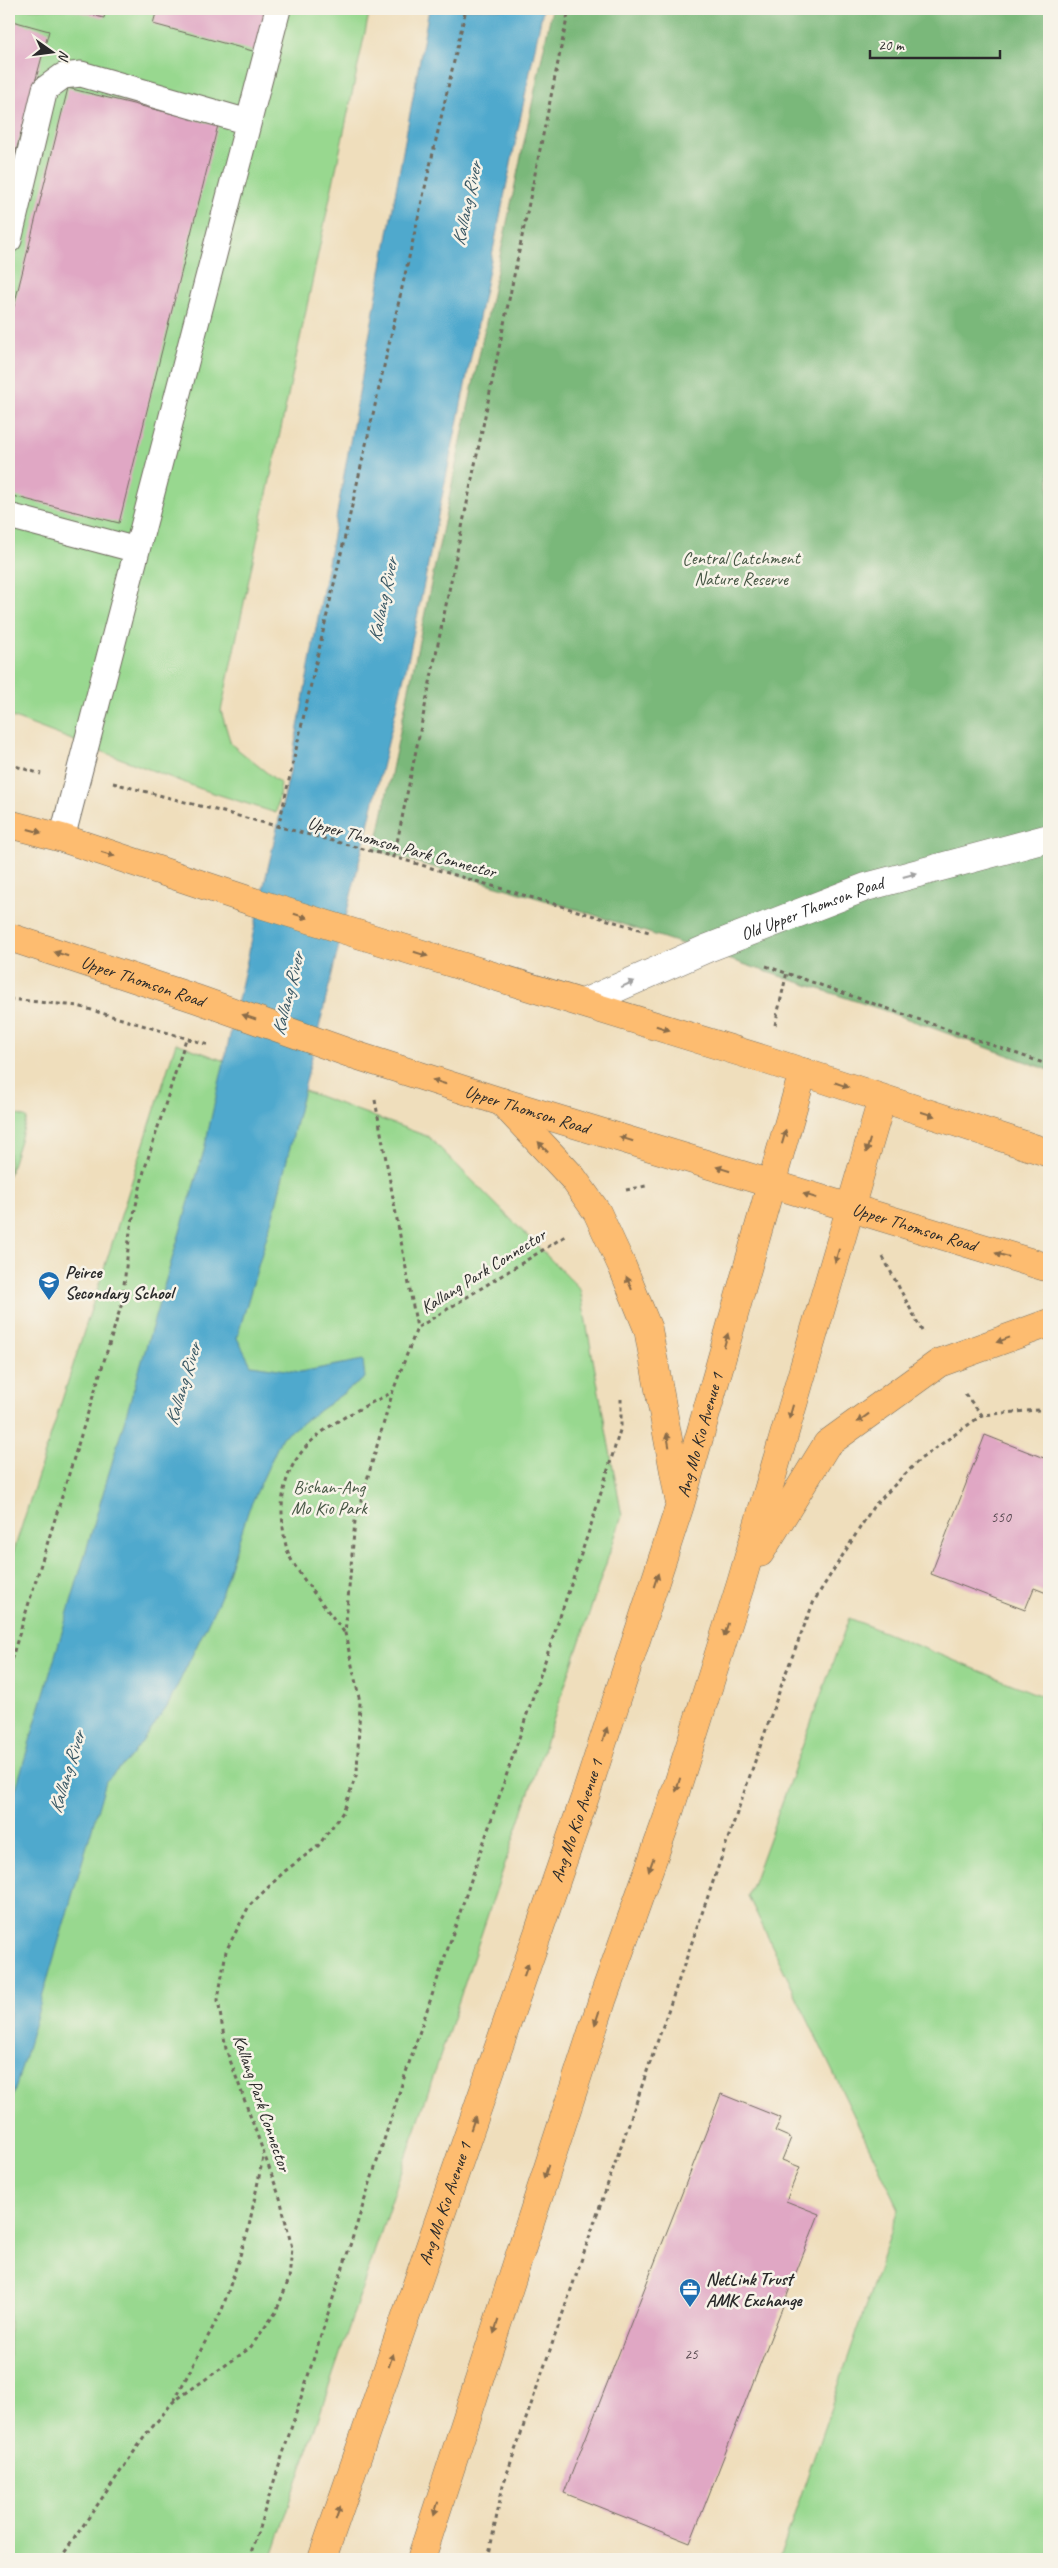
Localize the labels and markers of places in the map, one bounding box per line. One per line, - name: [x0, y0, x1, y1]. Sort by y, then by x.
- place label: Peirce Secondary School: [65, 1261, 177, 1304]
- school or university icon: Peirce Secondary School: [37, 1270, 61, 1301]
- place label: NetLink Trust AMK Exchange: [706, 2268, 804, 2311]
- office icon: NetLink Trust AMK Exchange: [678, 2277, 702, 2308]

